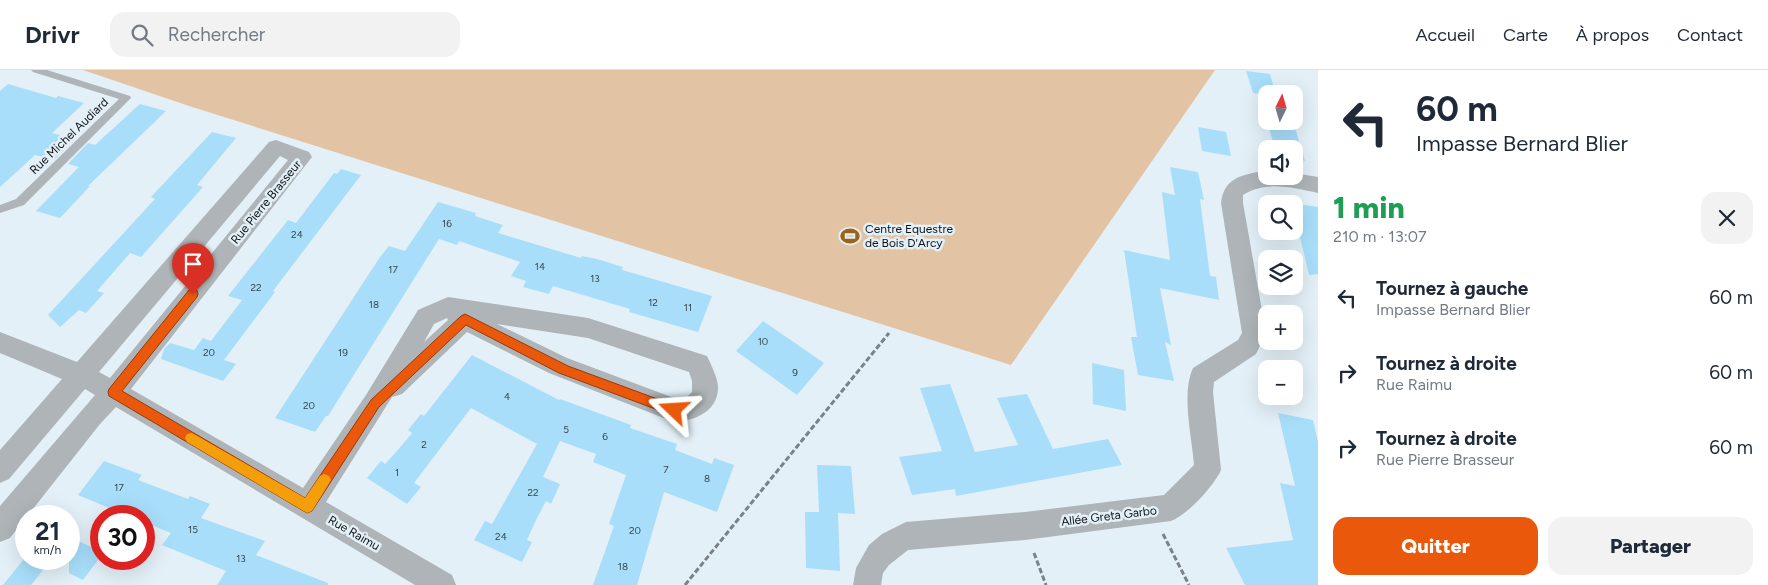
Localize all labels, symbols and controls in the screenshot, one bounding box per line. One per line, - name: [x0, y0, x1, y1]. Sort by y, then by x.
- search box: [110, 12, 460, 57]
- text: Drivr: [25, 20, 80, 49]
- icon: search: [128, 21, 156, 49]
- text: Rechercher: [168, 23, 265, 46]
- text: Accueil: [1415, 24, 1475, 46]
- text: Carte: [1503, 24, 1548, 46]
- text: À propos: [1576, 24, 1649, 46]
- text: Contact: [1677, 24, 1743, 46]
- north arrow: [1258, 85, 1302, 130]
- map controls: [1258, 85, 1303, 405]
- text: 60 m: [1416, 88, 1498, 130]
- icon: left: [1333, 90, 1398, 155]
- street label: Rue Michel Audiard: [27, 95, 111, 177]
- text: Impasse Bernard Blier: [1416, 130, 1628, 157]
- button: sound: [1258, 140, 1303, 185]
- street label: Rue Pierre Brasseur: [228, 157, 304, 247]
- text: 1 min: [1333, 189, 1405, 226]
- button: close: [1701, 192, 1753, 244]
- button: search: [1258, 195, 1303, 240]
- house number: 16: [442, 217, 452, 230]
- place label: Centre Equestre de Bois D'Arcy: [865, 222, 953, 250]
- sports icon: Centre Equestre de Bois D'Arcy: [839, 225, 861, 247]
- text: 210 m · 13:07: [1333, 227, 1427, 246]
- house number: 24: [291, 228, 303, 241]
- pin: [172, 243, 214, 294]
- icon: arrive: [179, 250, 207, 278]
- button: layers: [1258, 250, 1303, 295]
- house number: 14: [535, 260, 545, 273]
- house number: 17: [388, 263, 398, 276]
- house number: 13: [590, 272, 600, 285]
- text: Tournez à gauche: [1376, 277, 1528, 300]
- house number: 22: [250, 281, 262, 294]
- icon: left: [1333, 284, 1361, 312]
- text: 60 m: [1709, 286, 1753, 309]
- house number: 12: [648, 296, 658, 309]
- house number: 18: [369, 298, 379, 311]
- text: Impasse Bernard Blier: [1376, 300, 1530, 319]
- house number: 11: [684, 301, 692, 314]
- button: +: [1258, 305, 1303, 350]
- house number: 10: [758, 335, 768, 348]
- house number: 20: [203, 346, 215, 359]
- house number: 19: [338, 346, 348, 359]
- text: Tournez à droite: [1376, 352, 1517, 375]
- icon: right: [1333, 359, 1361, 387]
- button: −: [1258, 360, 1303, 405]
- text: 60 m: [1709, 361, 1753, 384]
- house number: 9: [792, 366, 798, 379]
- text: Rue Raimu: [1376, 375, 1452, 394]
- position arrow: [647, 383, 699, 435]
- house number: 4: [504, 390, 510, 403]
- house number: 20: [303, 399, 315, 412]
- house number: 5: [563, 423, 569, 436]
- text: Tournez à droite: [1376, 427, 1517, 450]
- house number: 6: [602, 430, 608, 443]
- icon: right: [1333, 434, 1361, 462]
- text: 60 m: [1709, 436, 1753, 459]
- house number: 2: [421, 438, 427, 451]
- text: Rue Pierre Brasseur: [1376, 450, 1514, 469]
- house number: 7: [663, 463, 669, 476]
- house number: 1: [395, 466, 399, 479]
- house number: 8: [704, 472, 710, 485]
- house number: 17: [114, 481, 124, 494]
- house number: 22: [527, 486, 539, 499]
- street label: Allée Greta Garbo: [1060, 503, 1158, 529]
- speed limit sign: 30: [90, 505, 155, 570]
- street label: Rue Raimu: [326, 513, 382, 553]
- text: 21: [35, 516, 60, 546]
- button: Quitter: [1333, 517, 1538, 575]
- button: Partager: [1548, 517, 1753, 575]
- house number: 15: [188, 523, 198, 536]
- house number: 20: [629, 524, 641, 537]
- house number: 24: [495, 530, 507, 543]
- text: km/h: [34, 543, 61, 557]
- house number: 13: [236, 552, 246, 565]
- house number: 18: [618, 560, 628, 573]

